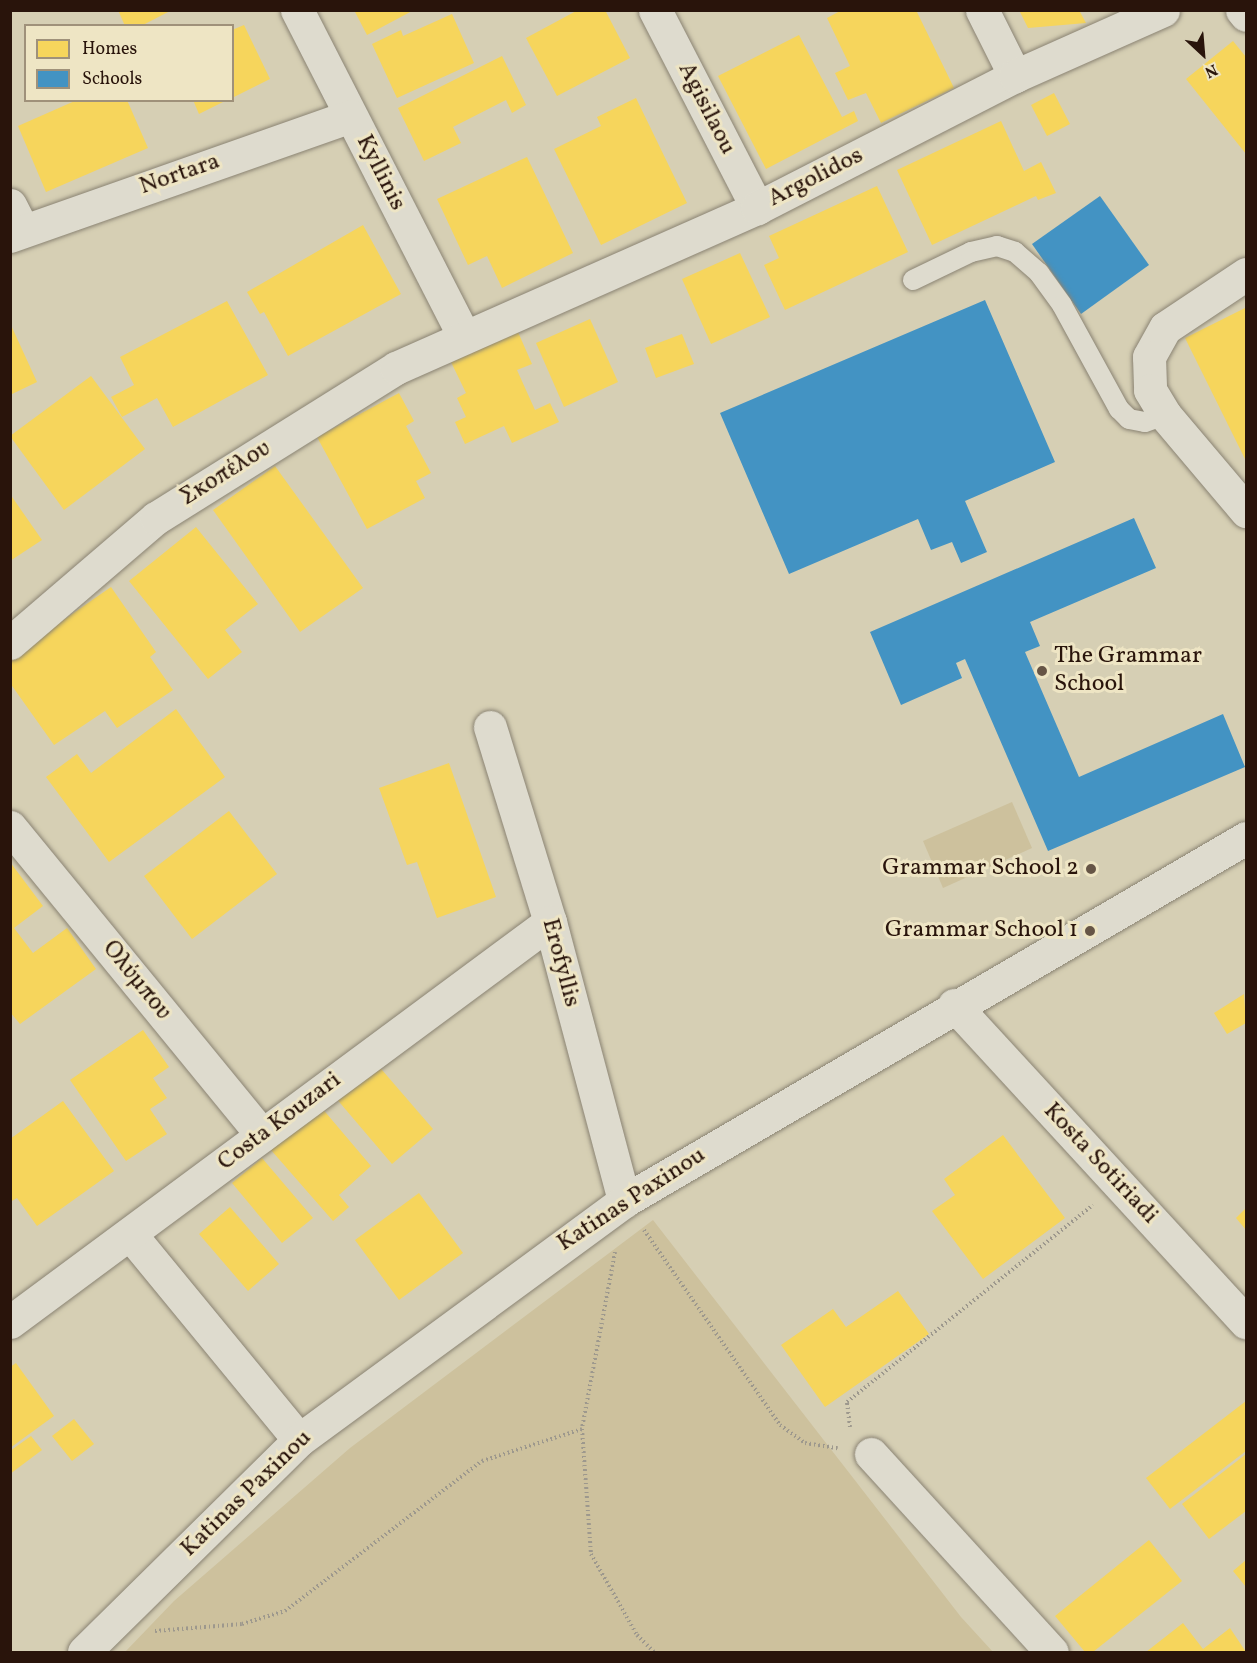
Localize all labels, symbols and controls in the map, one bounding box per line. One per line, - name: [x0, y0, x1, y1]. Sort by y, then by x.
- legend: [24, 24, 234, 102]
- north arrow: [1173, 24, 1233, 84]
- text: Homes: [82, 37, 137, 62]
- street label: Agisilaou: [671, 58, 741, 160]
- text: N: [1201, 58, 1221, 83]
- text: Schools: [82, 67, 142, 92]
- street label: Kyllinis: [349, 130, 411, 216]
- street label: Argolidos: [764, 142, 868, 214]
- street label: Nortara: [136, 148, 224, 202]
- street label: Σκοπέλου: [176, 435, 276, 513]
- place label: The Grammar School: [1054, 643, 1202, 699]
- marker: The Grammar School: [1035, 664, 1049, 678]
- place label: Grammar School 2: [882, 855, 1079, 883]
- marker: Grammar School 2: [1084, 862, 1098, 876]
- street label: Erofyllis: [534, 916, 586, 1010]
- place label: Grammar School 1: [885, 917, 1078, 945]
- marker: Grammar School 1: [1083, 924, 1097, 938]
- street label: Ολύμπου: [95, 935, 177, 1027]
- street label: Costa Kouzari: [213, 1066, 347, 1178]
- street label: Kosta Sotiriadi: [1037, 1097, 1163, 1231]
- street label: Katinas Paxinou: [553, 1141, 711, 1259]
- street label: Katinas Paxinou: [176, 1424, 318, 1564]

